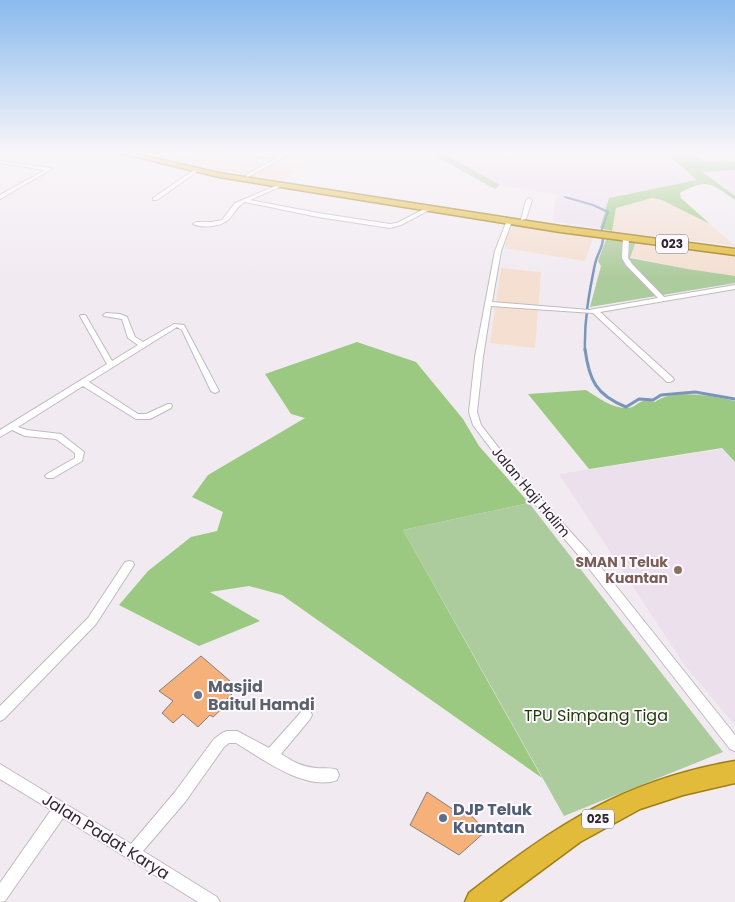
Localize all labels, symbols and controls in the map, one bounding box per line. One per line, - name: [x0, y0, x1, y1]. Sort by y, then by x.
- road number: 023: [656, 234, 688, 253]
- street label: Jalan Haji Halim: [487, 442, 575, 542]
- place label: SMAN 1 Teluk Kuantan: [575, 552, 668, 588]
- marker: SMAN 1 Teluk Kuantan: [672, 564, 684, 576]
- place label: Masjid Baitul Hamdi: [208, 675, 315, 716]
- marker: Masjid Baitul Hamdi: [192, 689, 204, 701]
- park label: TPU Simpang Tiga: [524, 704, 668, 727]
- street label: Jalan Padat Karya: [37, 788, 174, 885]
- place label: DJP Teluk Kuantan: [453, 798, 532, 839]
- road number: 025: [582, 810, 614, 829]
- marker: DJP Teluk Kuantan: [437, 812, 449, 824]

